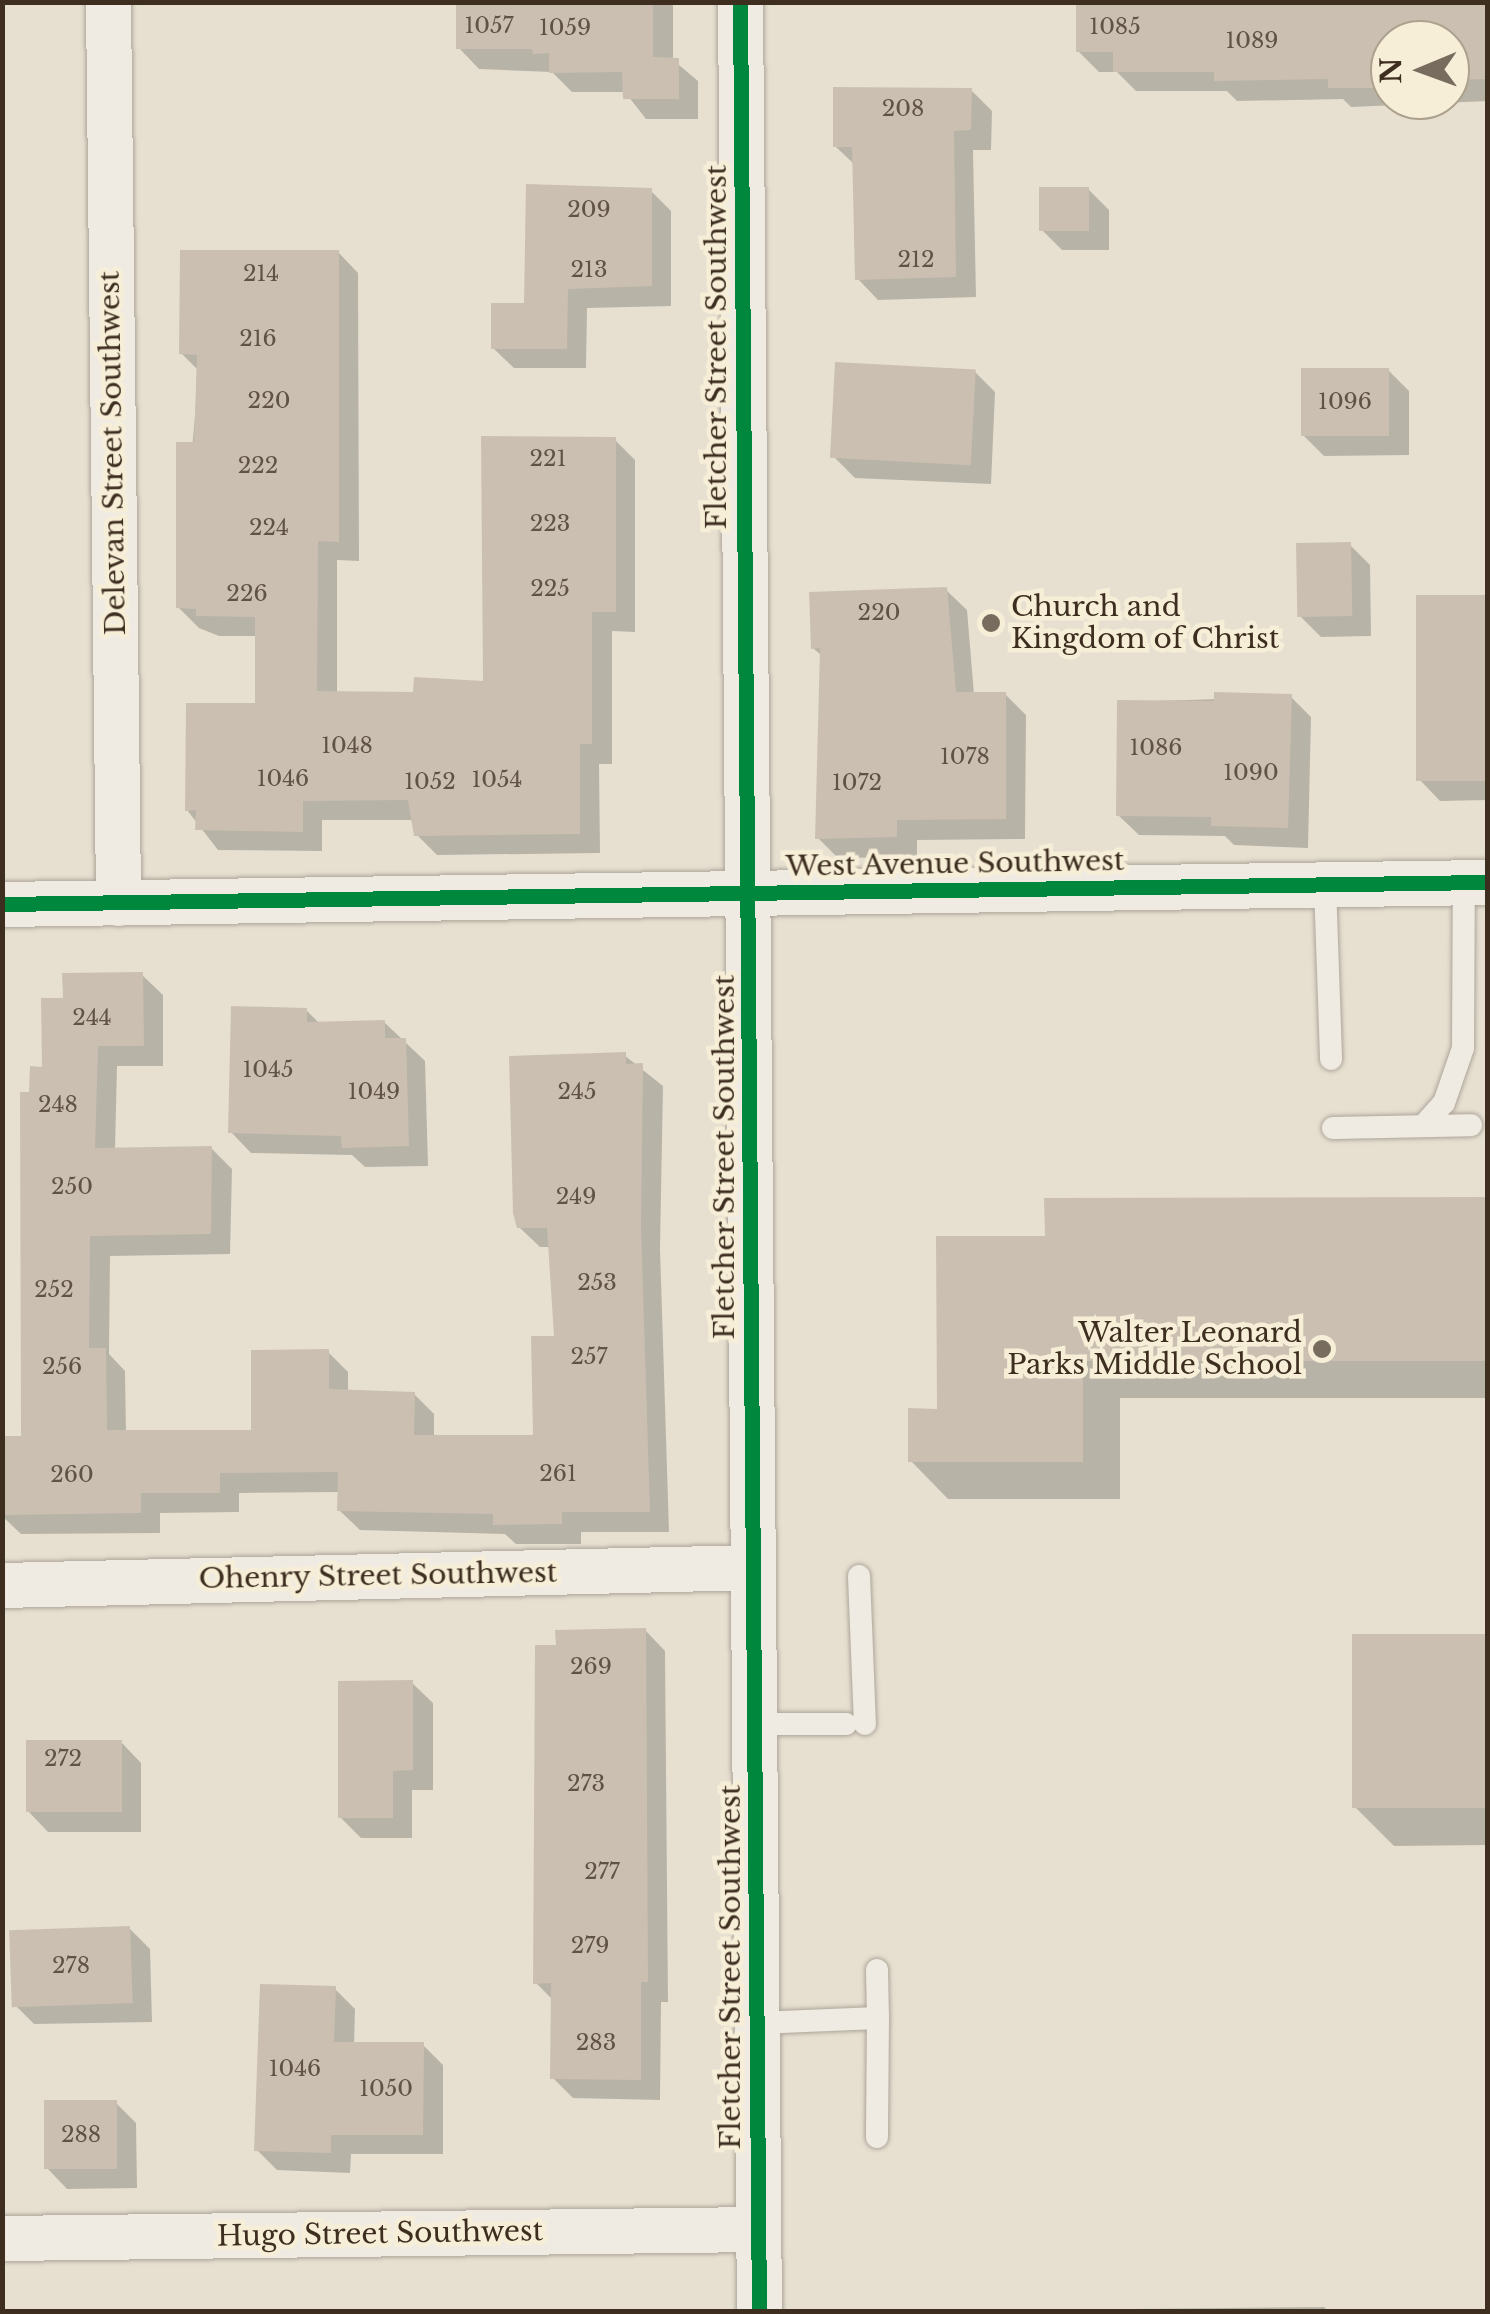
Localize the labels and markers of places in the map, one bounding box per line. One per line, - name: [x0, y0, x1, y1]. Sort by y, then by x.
- place label: Church and Kingdom of Christ: [1011, 590, 1279, 656]
- marker: Church and Kingdom of Christ: [980, 612, 1002, 634]
- place label: Walter Leonard Parks Middle School: [1007, 1316, 1302, 1382]
- marker: Walter Leonard Parks Middle School: [1311, 1338, 1333, 1360]

